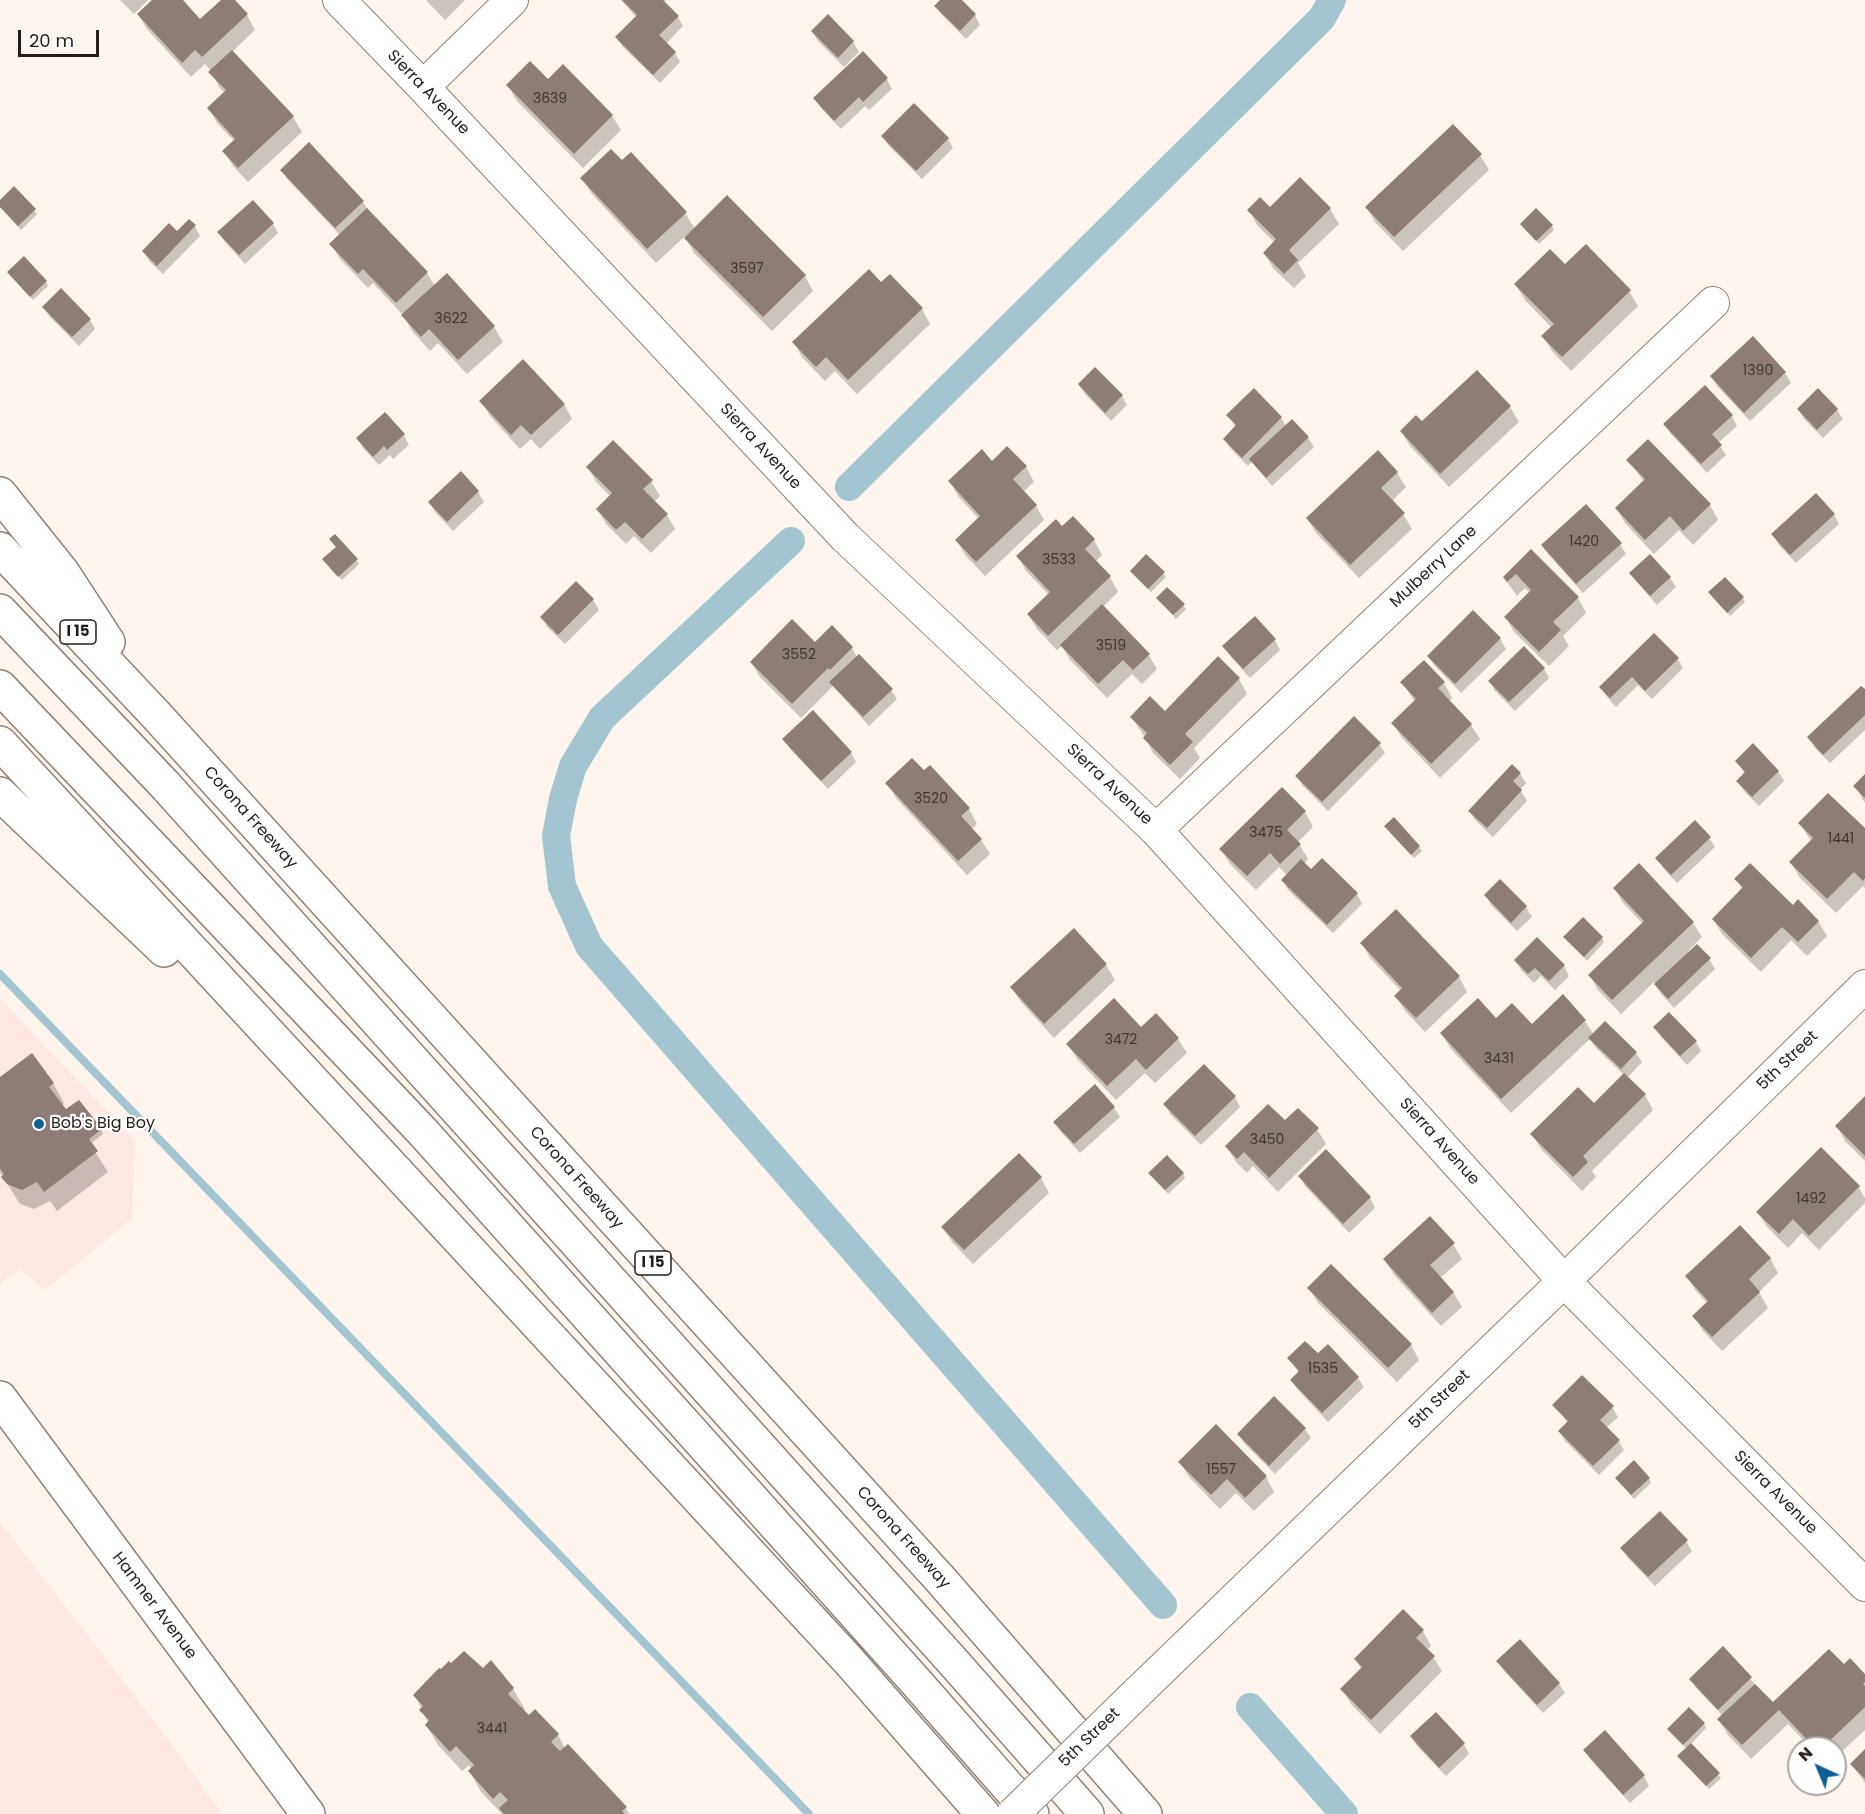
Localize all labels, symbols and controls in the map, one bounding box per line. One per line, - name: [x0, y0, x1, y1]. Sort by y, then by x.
- scale bar: [21, 18, 102, 56]
- text: 20 m: [29, 28, 74, 53]
- street label: Sierra Avenue: [383, 47, 473, 139]
- house number: 3639: [533, 91, 567, 107]
- house number: 3597: [730, 261, 764, 277]
- house number: 3622: [434, 311, 468, 327]
- house number: 1390: [1743, 363, 1773, 379]
- street label: Sierra Avenue: [715, 400, 805, 494]
- street label: Mulberry Lane: [1387, 522, 1481, 612]
- house number: 1420: [1569, 534, 1599, 550]
- house number: 3533: [1042, 552, 1076, 568]
- road number: I 15: [60, 620, 96, 644]
- house number: 3519: [1096, 638, 1126, 654]
- house number: 3552: [782, 647, 816, 663]
- street label: Sierra Avenue: [1062, 740, 1156, 830]
- street label: Corona Freeway: [199, 763, 301, 873]
- house number: 3520: [914, 791, 948, 807]
- house number: 3475: [1249, 825, 1283, 841]
- house number: 1441: [1828, 831, 1854, 847]
- street label: 5th Street: [1754, 1027, 1822, 1095]
- house number: 3472: [1105, 1032, 1137, 1048]
- house number: 3431: [1484, 1051, 1514, 1067]
- street label: Sierra Avenue: [1395, 1095, 1483, 1189]
- place label: Bob's Big Boy: [51, 1114, 155, 1134]
- marker: Bob's Big Boy: [32, 1117, 46, 1131]
- street label: Corona Freeway: [525, 1123, 627, 1233]
- house number: 3450: [1250, 1132, 1284, 1148]
- house number: 1492: [1796, 1191, 1826, 1207]
- road number: I 15: [635, 1251, 671, 1275]
- house number: 1535: [1308, 1361, 1338, 1377]
- street label: 5th Street: [1406, 1366, 1474, 1434]
- street label: Sierra Avenue: [1729, 1447, 1821, 1539]
- house number: 1557: [1206, 1462, 1236, 1478]
- street label: Corona Freeway: [852, 1483, 954, 1593]
- street label: Hamner Avenue: [108, 1549, 200, 1663]
- street label: 5th Street: [1056, 1704, 1124, 1772]
- house number: 3441: [477, 1721, 507, 1737]
- north arrow: [1787, 1736, 1847, 1796]
- text: N: [1793, 1742, 1818, 1767]

